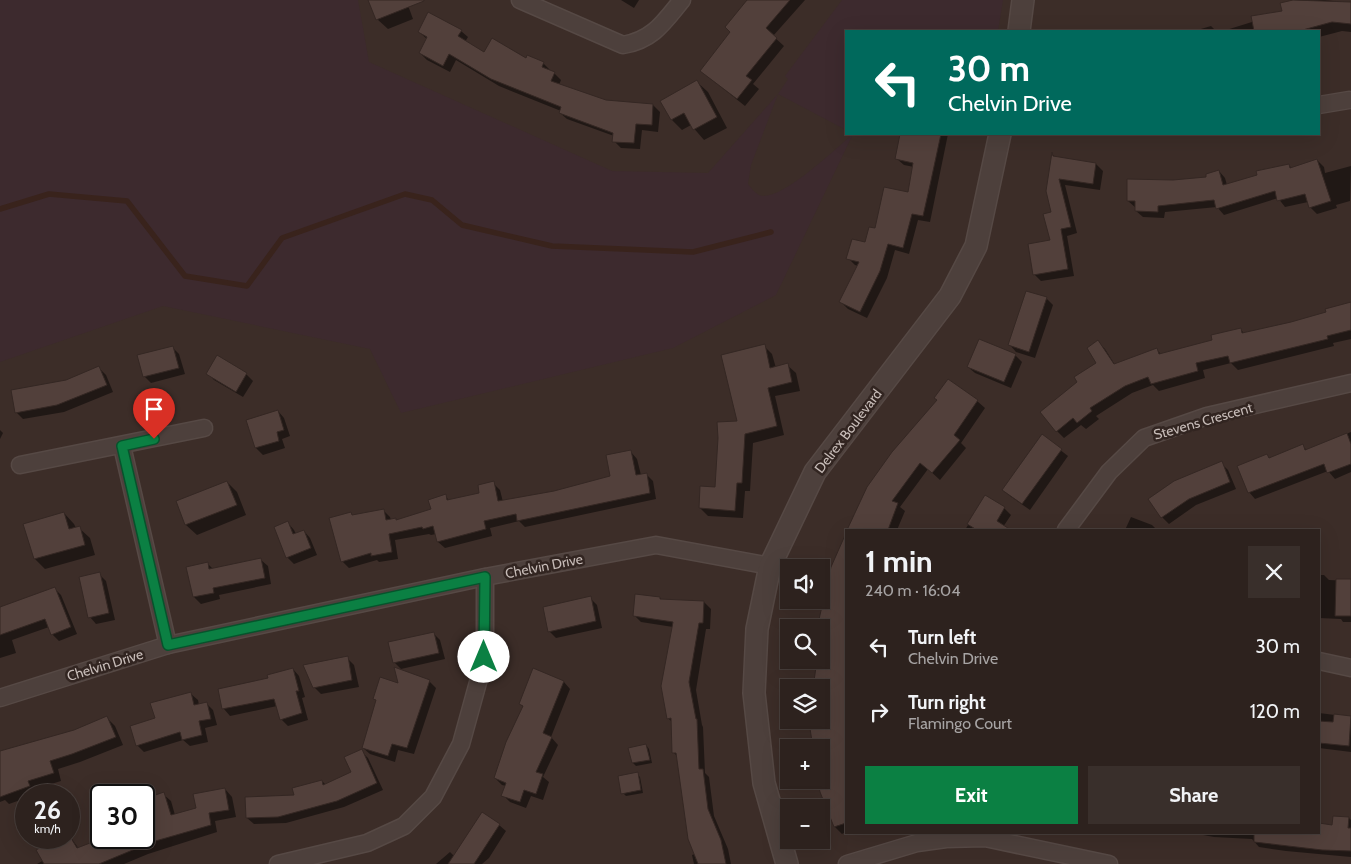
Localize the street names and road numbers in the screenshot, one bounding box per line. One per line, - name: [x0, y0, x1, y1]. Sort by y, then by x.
- street label: Delrex Boulevard: [810, 385, 886, 477]
- street label: Stevens Crescent: [1151, 398, 1255, 444]
- street label: Chelvin Drive: [504, 550, 584, 582]
- street label: Chelvin Drive: [65, 645, 145, 685]

